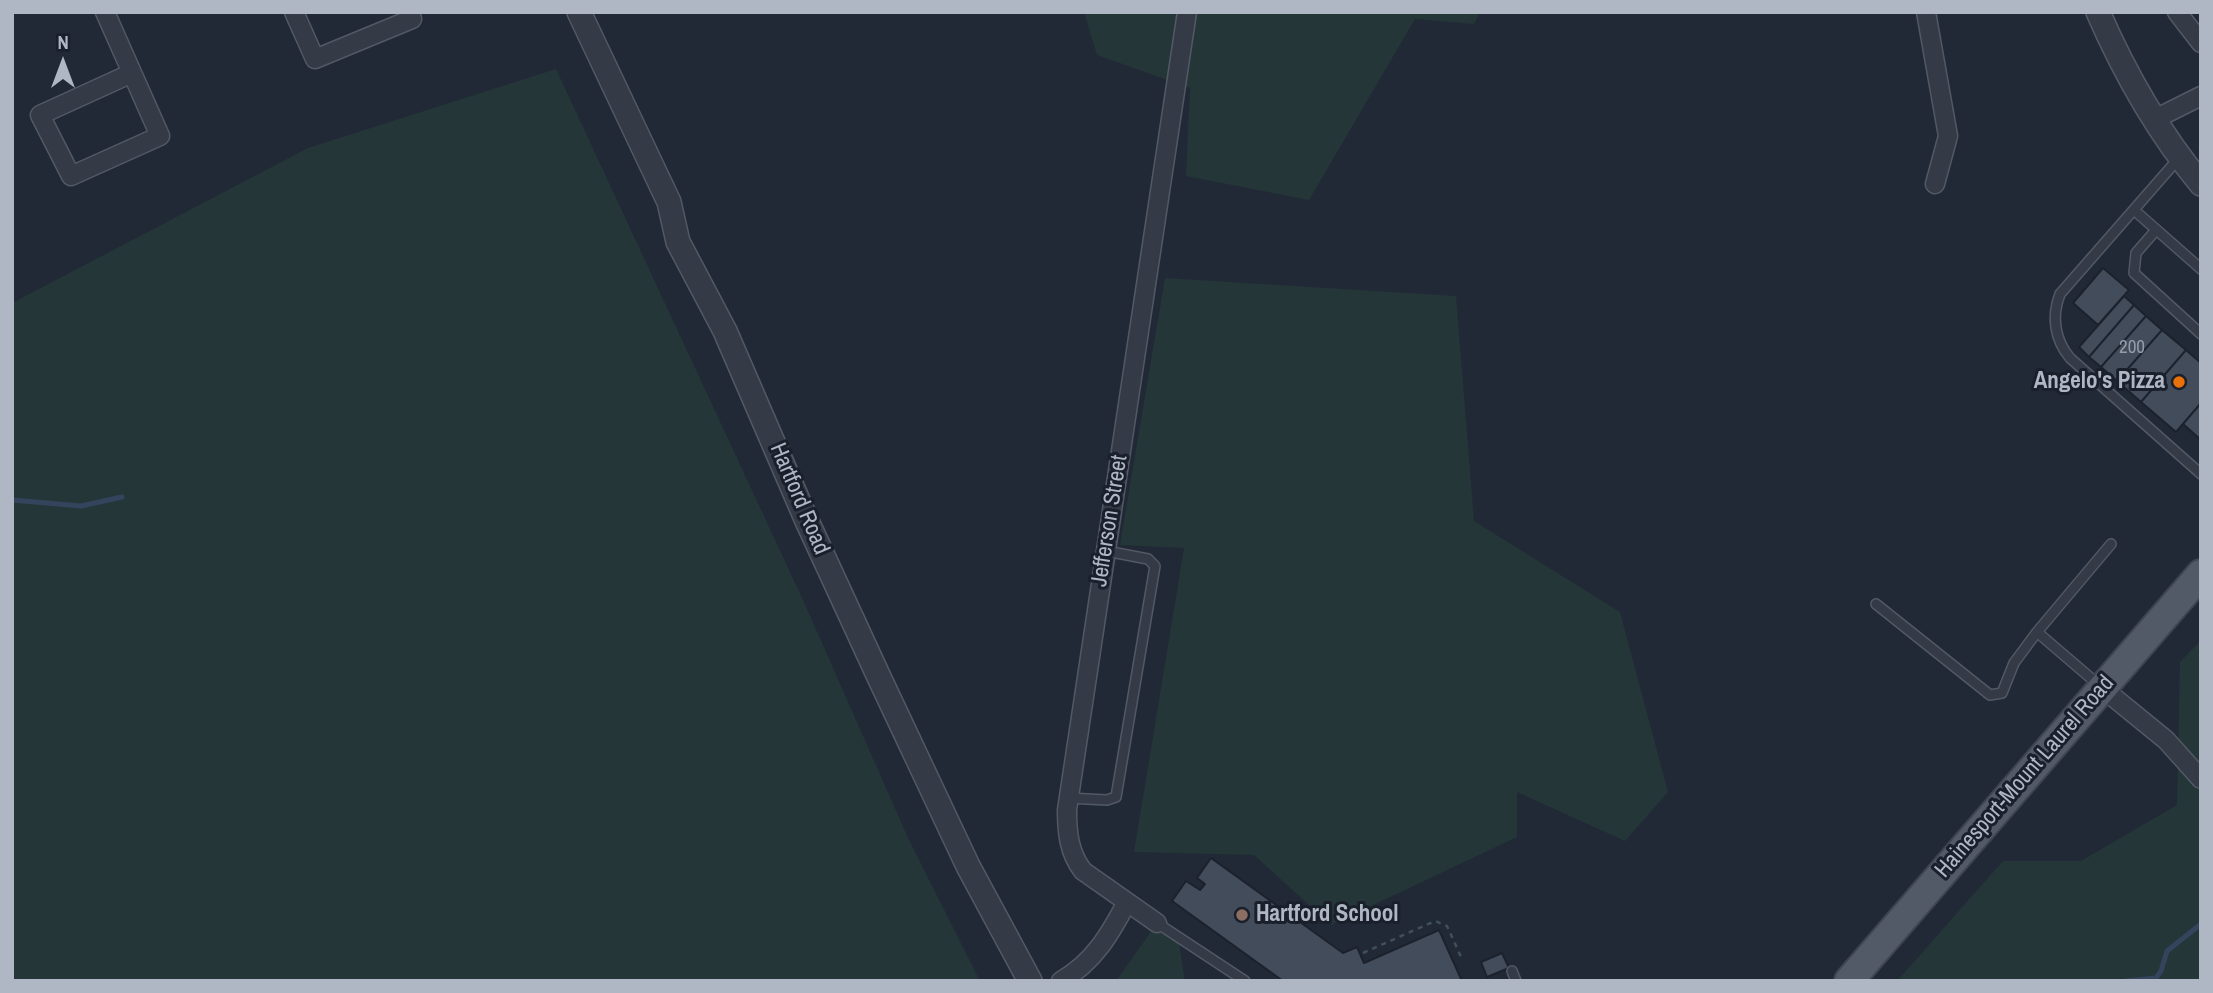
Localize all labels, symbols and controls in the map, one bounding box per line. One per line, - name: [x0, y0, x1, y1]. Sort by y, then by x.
- north arrow: [28, 28, 98, 98]
- text: N: [57, 29, 69, 55]
- house number: 200: [2119, 337, 2145, 359]
- place label: Angelo's Pizza: [2034, 368, 2165, 396]
- marker: Angelo's Pizza: [2171, 374, 2187, 390]
- street label: Hartford Road: [763, 439, 835, 559]
- street label: Jefferson Street: [1086, 453, 1134, 589]
- street label: Hainesport-Mount Laurel Road: [1930, 670, 2120, 884]
- place label: Hartford School: [1256, 901, 1399, 929]
- marker: Hartford School: [1234, 907, 1250, 923]

